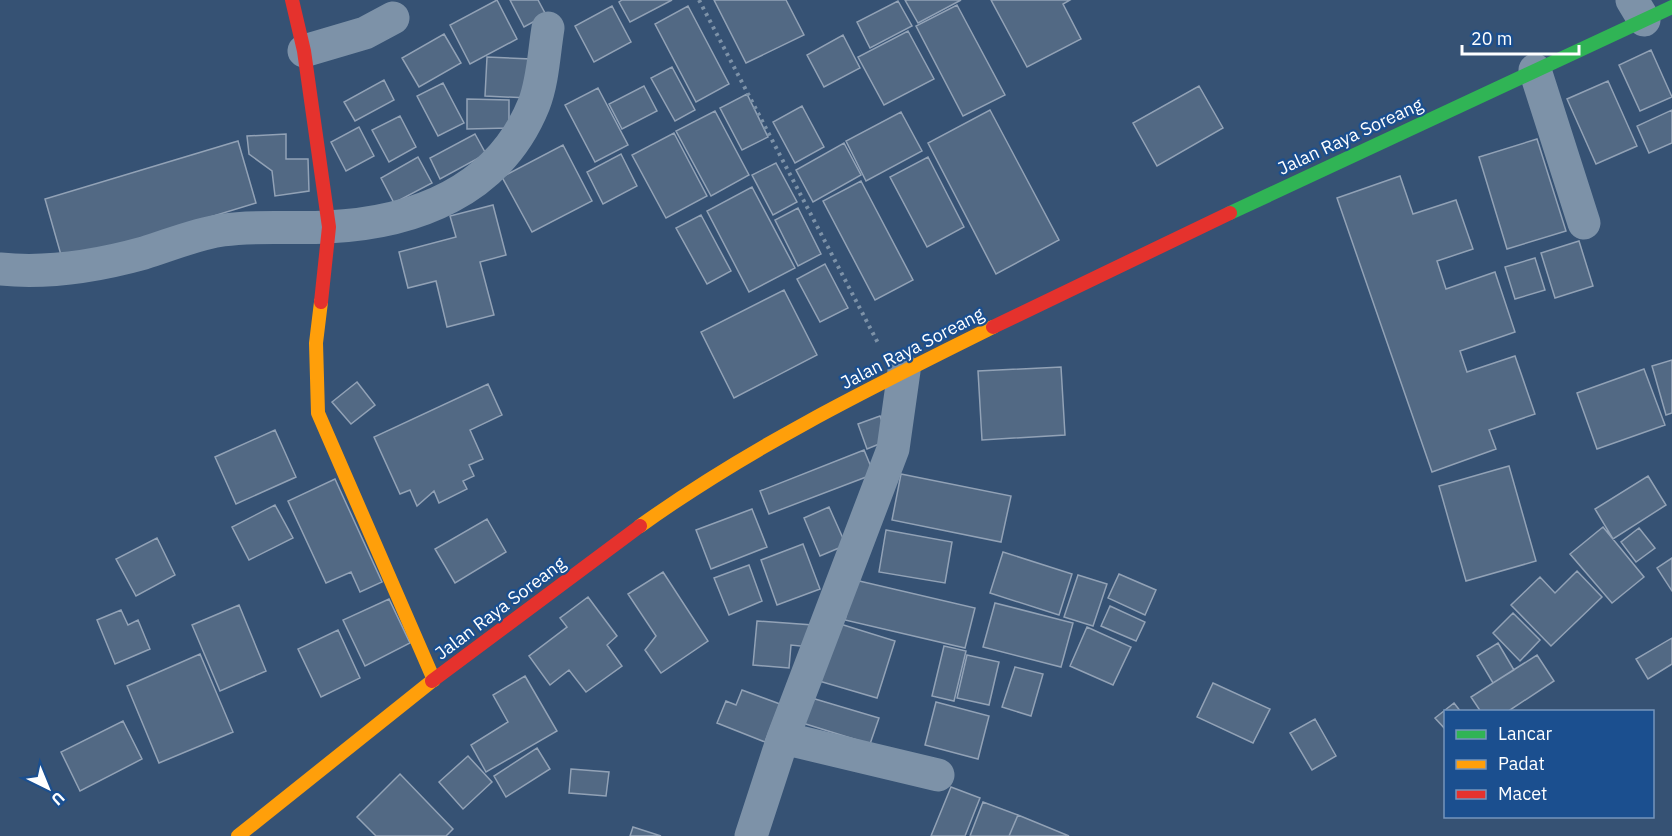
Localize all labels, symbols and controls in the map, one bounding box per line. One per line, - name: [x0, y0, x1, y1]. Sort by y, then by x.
- scale bar: [1462, 18, 1579, 56]
- text: 20 m: [1471, 27, 1513, 50]
- street label: Jalan Raya Soreang: [1274, 92, 1427, 180]
- street label: Jalan Raya Soreang: [837, 302, 988, 394]
- street label: Jalan Raya Soreang: [430, 551, 570, 665]
- legend: [1444, 710, 1654, 818]
- text: Lancar: [1498, 722, 1553, 745]
- text: Padat: [1498, 752, 1545, 775]
- north arrow: [18, 758, 78, 818]
- text: Macet: [1498, 782, 1547, 805]
- text: U: [47, 788, 69, 810]

